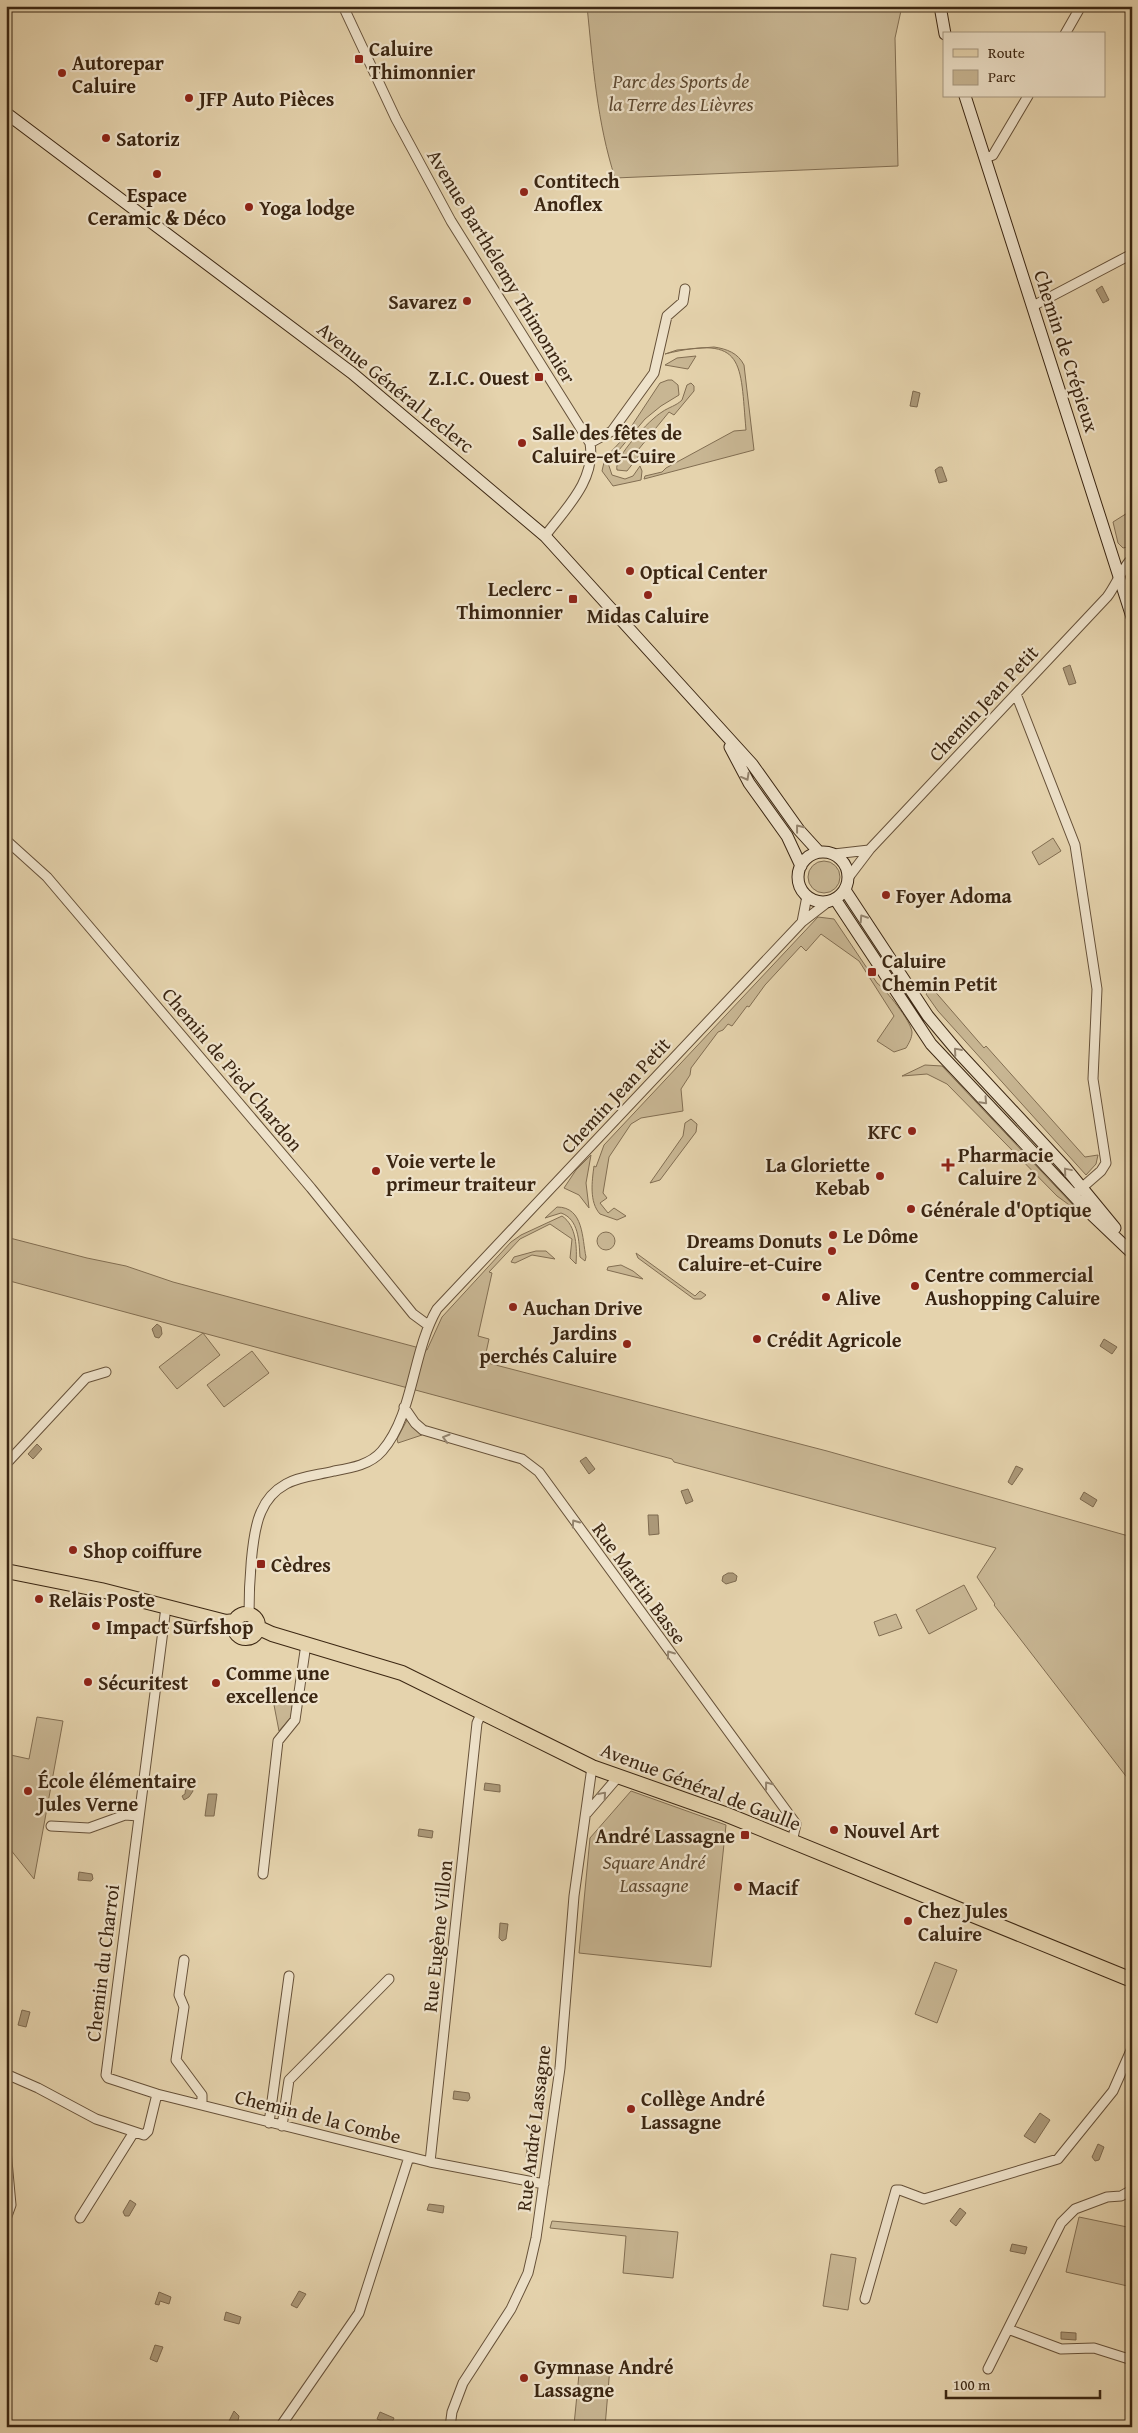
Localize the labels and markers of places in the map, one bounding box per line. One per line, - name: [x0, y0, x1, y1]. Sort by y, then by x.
- place label: Caluire Thimonnier: [369, 34, 475, 86]
- place label: Autorepar Caluire: [72, 48, 164, 100]
- marker: Caluire Thimonnier: [353, 53, 365, 65]
- marker: Autorepar Caluire: [56, 67, 68, 79]
- place label: JFP Auto Pièces: [196, 84, 334, 113]
- marker: JFP Auto Pièces: [183, 92, 195, 104]
- place label: Satoriz: [116, 124, 180, 153]
- marker: Satoriz: [100, 132, 112, 144]
- place label: Contitech Anoflex: [534, 166, 620, 218]
- marker: Espace Ceramic & Déco: [151, 168, 163, 180]
- place label: Espace Ceramic & Déco: [88, 180, 227, 232]
- marker: Contitech Anoflex: [518, 186, 530, 198]
- place label: Yoga lodge: [259, 193, 355, 222]
- marker: Yoga lodge: [243, 201, 255, 213]
- place label: Savarez: [388, 287, 457, 316]
- marker: Savarez: [461, 295, 473, 307]
- place label: Z.I.C. Ouest: [428, 363, 529, 392]
- marker: Z.I.C. Ouest: [533, 371, 545, 383]
- place label: Salle des fêtes de Caluire-et-Cuire: [532, 418, 682, 470]
- marker: Salle des fêtes de Caluire-et-Cuire: [516, 437, 528, 449]
- place label: Optical Center: [640, 557, 767, 586]
- marker: Optical Center: [624, 565, 636, 577]
- place label: Leclerc - Thimonnier: [457, 574, 563, 626]
- marker: Midas Caluire: [642, 589, 654, 601]
- marker: Leclerc - Thimonnier: [567, 593, 579, 605]
- place label: Midas Caluire: [587, 601, 709, 630]
- place label: Foyer Adoma: [896, 881, 1013, 910]
- marker: Foyer Adoma: [880, 889, 892, 901]
- place label: Caluire Chemin Petit: [882, 946, 998, 998]
- marker: Caluire Chemin Petit: [866, 966, 878, 978]
- place label: KFC: [868, 1117, 902, 1146]
- marker: KFC: [906, 1125, 918, 1137]
- place label: Pharmacie Caluire 2: [958, 1140, 1054, 1192]
- place label: Voie verte le primeur traiteur: [386, 1146, 536, 1198]
- place label: La Gloriette Kebab: [766, 1150, 870, 1202]
- marker: Pharmacie Caluire 2: [942, 1159, 954, 1171]
- marker: Voie verte le primeur traiteur: [370, 1165, 382, 1177]
- marker: La Gloriette Kebab: [874, 1170, 886, 1182]
- place label: Générale d'Optique: [921, 1195, 1092, 1224]
- marker: Générale d'Optique: [905, 1203, 917, 1215]
- place label: Le Dôme: [843, 1221, 918, 1250]
- place label: Dreams Donuts Caluire-et-Cuire: [678, 1226, 822, 1278]
- marker: Le Dôme: [827, 1229, 839, 1241]
- marker: Dreams Donuts Caluire-et-Cuire: [826, 1245, 838, 1257]
- place label: Centre commercial Aushopping Caluire: [925, 1260, 1100, 1312]
- marker: Centre commercial Aushopping Caluire: [909, 1280, 921, 1292]
- place label: Alive: [836, 1283, 881, 1312]
- marker: Alive: [820, 1291, 832, 1303]
- place label: Auchan Drive: [523, 1293, 643, 1322]
- marker: Auchan Drive: [507, 1301, 519, 1313]
- place label: Jardins perchés Caluire: [479, 1318, 617, 1370]
- place label: Crédit Agricole: [767, 1325, 902, 1354]
- marker: Crédit Agricole: [751, 1333, 763, 1345]
- marker: Jardins perchés Caluire: [621, 1338, 633, 1350]
- place label: Shop coiffure: [83, 1536, 202, 1565]
- marker: Shop coiffure: [67, 1544, 79, 1556]
- place label: Cèdres: [271, 1550, 331, 1579]
- marker: Cèdres: [255, 1558, 267, 1570]
- place label: Relais Poste: [49, 1585, 155, 1614]
- marker: Relais Poste: [33, 1593, 45, 1605]
- place label: Impact Surfshop: [106, 1612, 253, 1641]
- marker: Impact Surfshop: [90, 1620, 102, 1632]
- place label: Comme une excellence: [226, 1658, 330, 1710]
- place label: Sécuritest: [98, 1668, 188, 1697]
- marker: Sécuritest: [82, 1676, 94, 1688]
- marker: Comme une excellence: [210, 1677, 222, 1689]
- place label: École élémentaire Jules Verne: [35, 1766, 197, 1818]
- marker: École élémentaire Jules Verne: [22, 1785, 34, 1797]
- place label: Nouvel Art: [844, 1816, 940, 1845]
- place label: André Lassagne: [595, 1821, 735, 1850]
- marker: Nouvel Art: [828, 1824, 840, 1836]
- marker: André Lassagne: [739, 1829, 751, 1841]
- place label: Macif: [748, 1873, 800, 1902]
- marker: Macif: [732, 1881, 744, 1893]
- place label: Chez Jules Caluire: [918, 1896, 1008, 1948]
- marker: Chez Jules Caluire: [902, 1915, 914, 1927]
- place label: Collège André Lassagne: [641, 2084, 765, 2136]
- marker: Collège André Lassagne: [625, 2103, 637, 2115]
- place label: Gymnase André Lassagne: [534, 2352, 674, 2404]
- marker: Gymnase André Lassagne: [518, 2372, 530, 2384]

